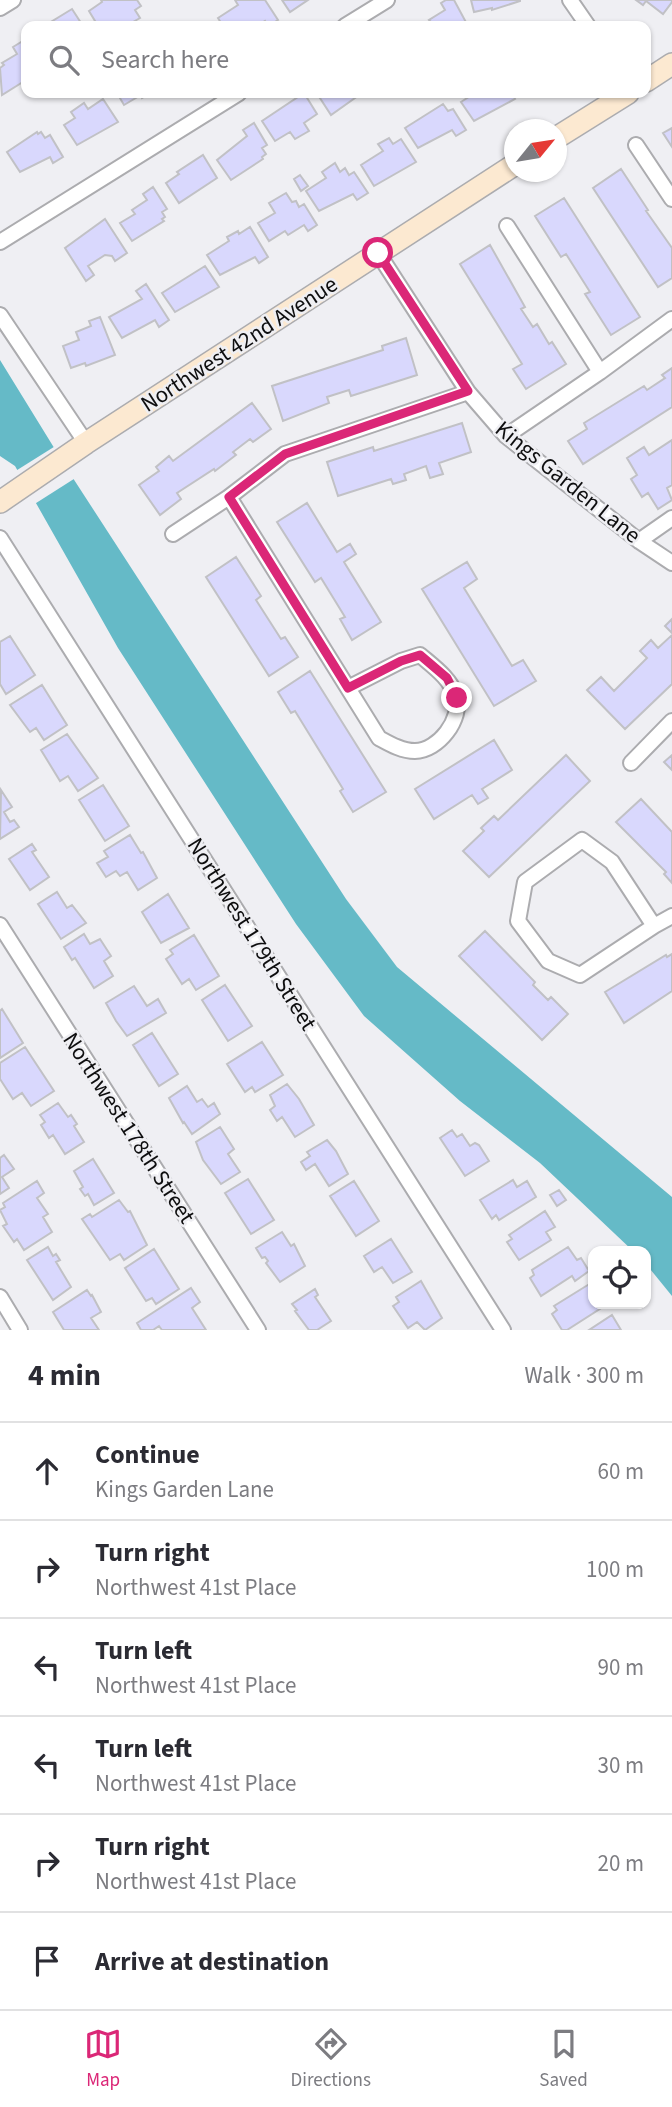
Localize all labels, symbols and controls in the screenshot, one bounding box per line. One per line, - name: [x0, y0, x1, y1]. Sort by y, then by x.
- search box: [21, 21, 651, 98]
- icon: search: [45, 41, 83, 79]
- text: Search here: [101, 41, 229, 78]
- north arrow: [504, 119, 567, 182]
- route start: [362, 237, 393, 268]
- street label: Northwest 42nd Avenue: [134, 268, 344, 420]
- street label: Kings Garden Lane: [488, 413, 648, 551]
- route end: [441, 682, 472, 713]
- street label: Northwest 179th Street: [179, 831, 325, 1037]
- street label: Northwest 178th Street: [55, 1026, 203, 1230]
- map controls: [588, 1246, 651, 1309]
- button: locate: [588, 1246, 651, 1309]
- text: 4 min: [28, 1354, 101, 1397]
- text: Walk · 300 m: [525, 1359, 644, 1392]
- text: Continue: [95, 1436, 200, 1473]
- icon: ahead: [28, 1452, 66, 1490]
- text: 60 m: [597, 1455, 644, 1488]
- text: Kings Garden Lane: [95, 1473, 274, 1506]
- text: Turn right: [95, 1534, 210, 1571]
- icon: right: [28, 1550, 66, 1588]
- text: 100 m: [586, 1553, 644, 1586]
- text: Northwest 41st Place: [95, 1571, 296, 1604]
- text: Turn left: [95, 1632, 192, 1669]
- icon: left: [28, 1648, 66, 1686]
- text: 90 m: [597, 1651, 644, 1684]
- text: Northwest 41st Place: [95, 1669, 296, 1702]
- text: Turn left: [95, 1730, 192, 1767]
- icon: left: [28, 1746, 66, 1784]
- text: 30 m: [597, 1749, 644, 1782]
- text: Northwest 41st Place: [95, 1767, 296, 1800]
- text: Turn right: [95, 1828, 210, 1865]
- icon: right: [28, 1844, 66, 1882]
- text: 20 m: [597, 1847, 644, 1880]
- text: Northwest 41st Place: [95, 1865, 296, 1898]
- icon: arrive: [28, 1942, 66, 1980]
- text: Arrive at destination: [95, 1943, 329, 1980]
- tab: Map: [84, 2025, 122, 2094]
- tab: Directions: [291, 2025, 371, 2094]
- tab: Saved: [539, 2025, 588, 2094]

